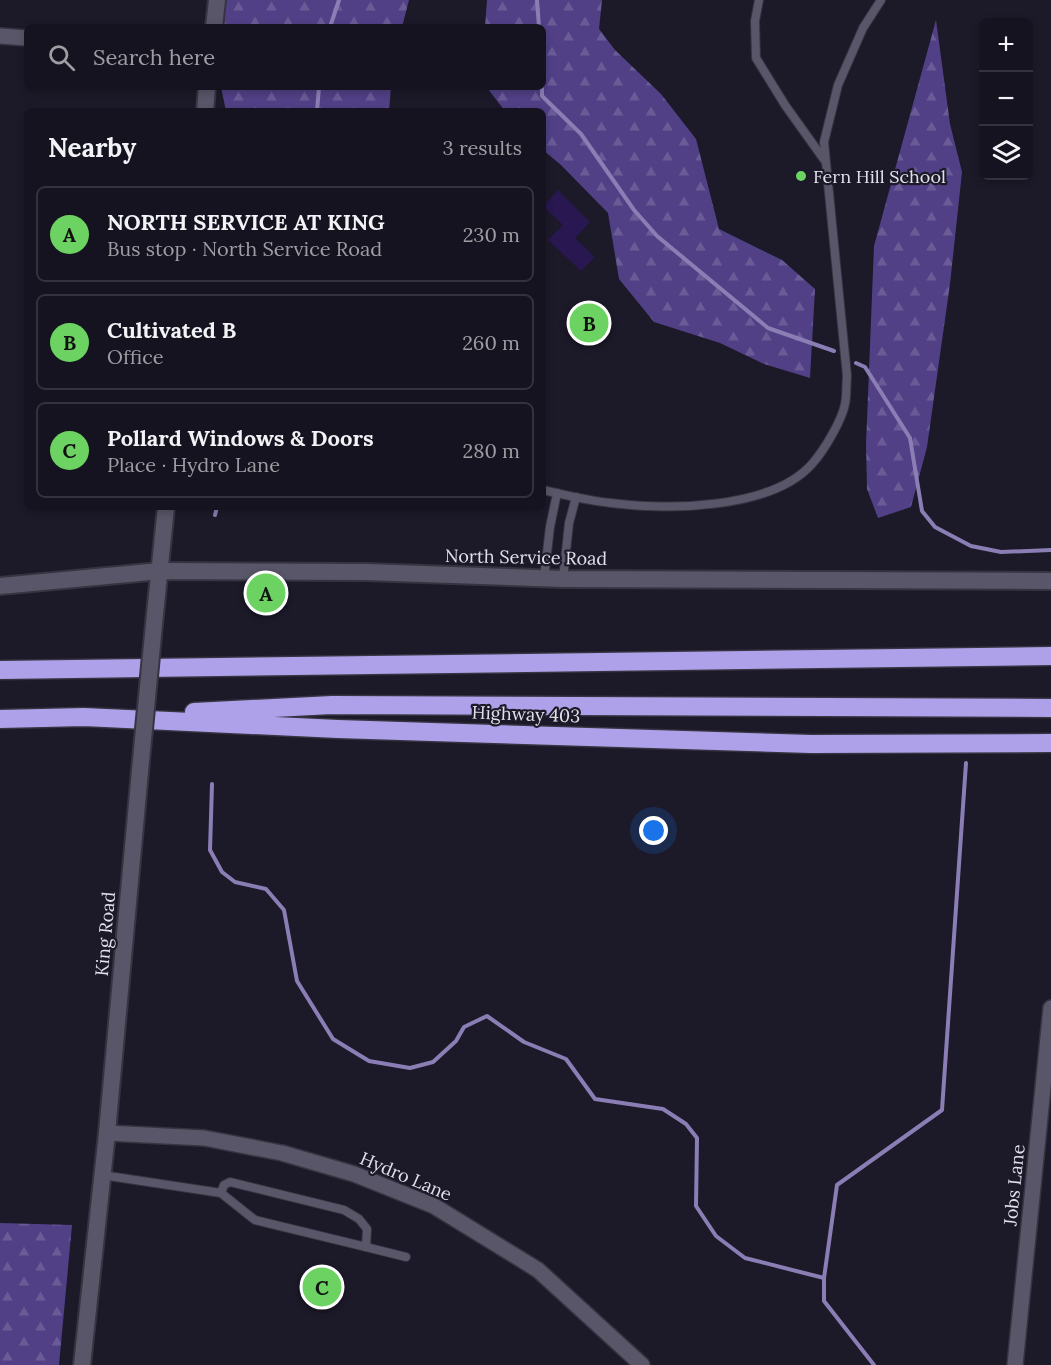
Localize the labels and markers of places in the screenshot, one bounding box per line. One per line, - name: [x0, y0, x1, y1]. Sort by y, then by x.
- place label: Fern Hill School: [813, 165, 946, 188]
- marker: Fern Hill School: [794, 169, 808, 183]
- pin: B: [570, 300, 608, 346]
- pin: A: [246, 570, 286, 616]
- pin: C: [302, 1264, 342, 1310]

